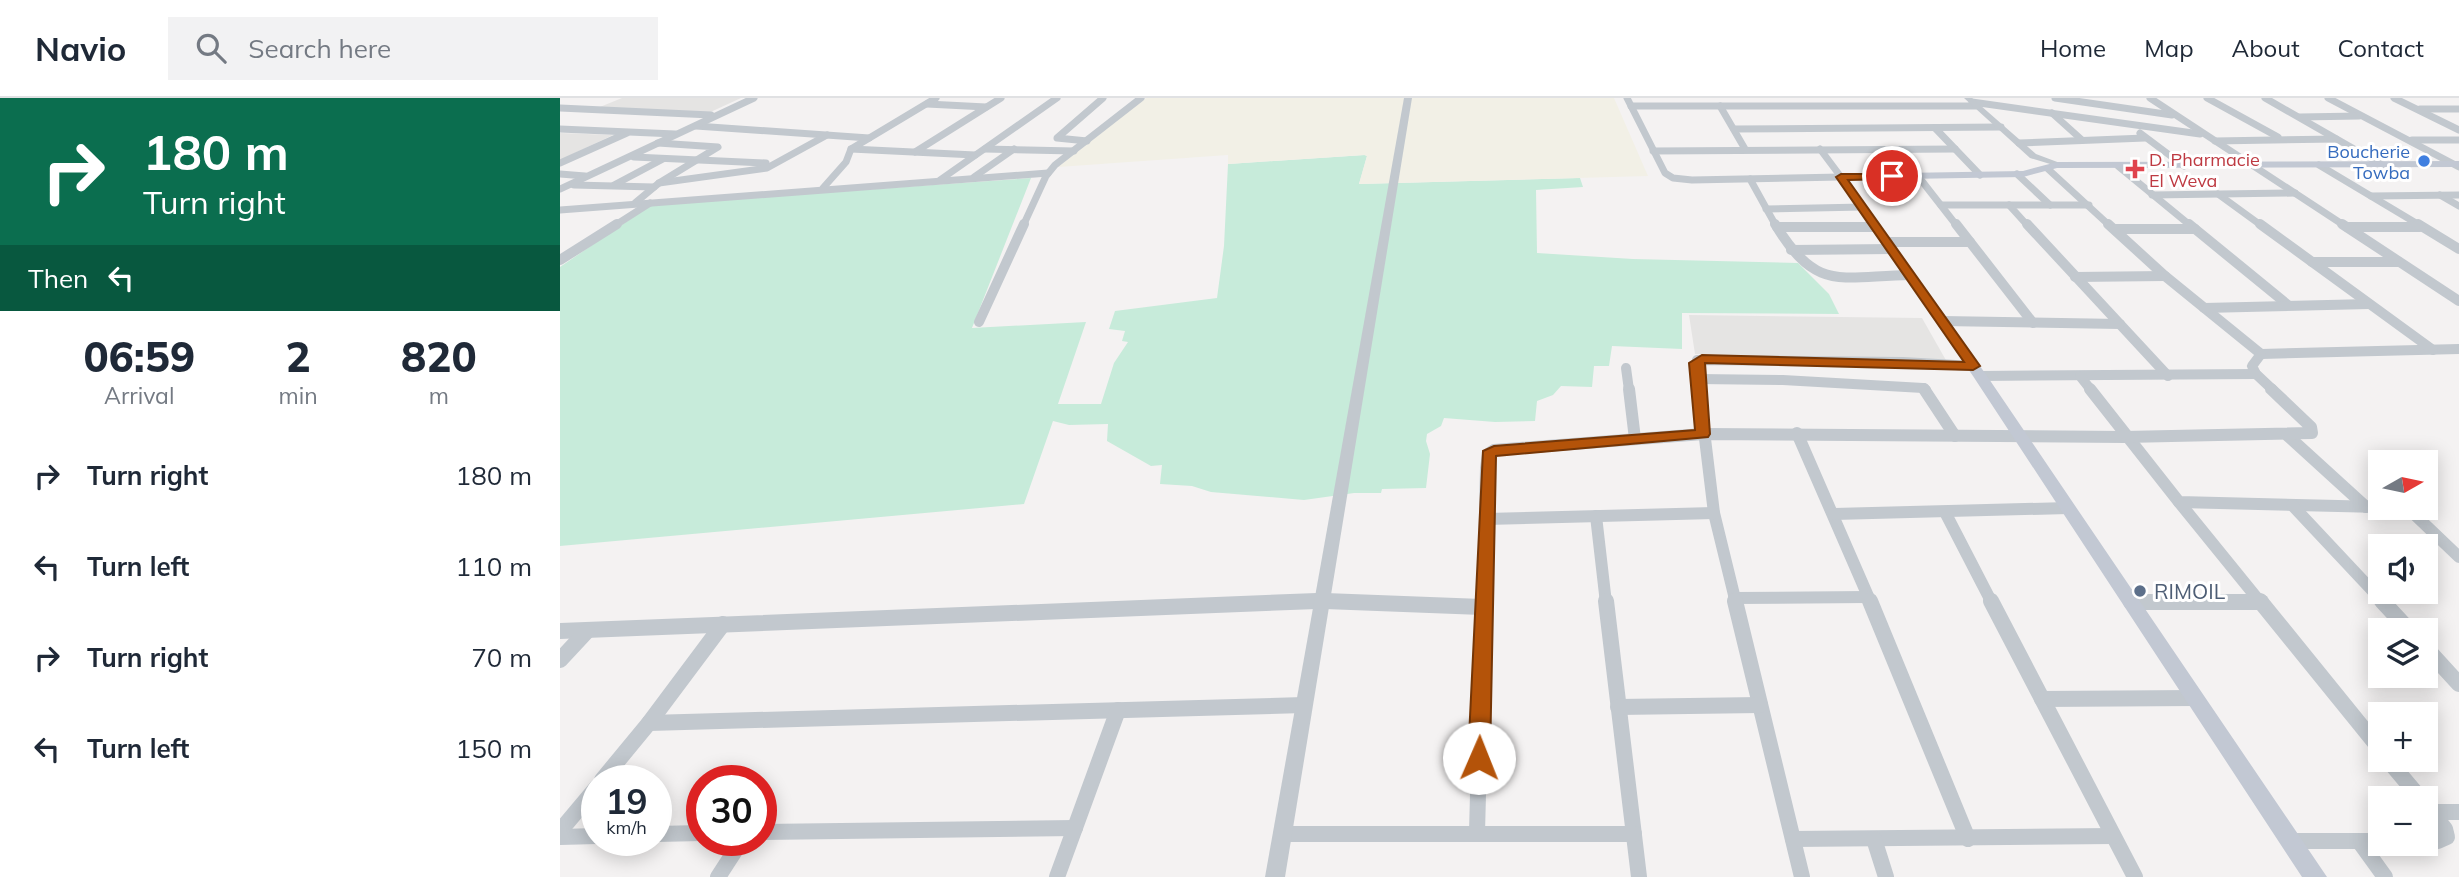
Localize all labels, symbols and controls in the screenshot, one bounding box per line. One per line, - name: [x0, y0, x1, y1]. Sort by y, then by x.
- search box: [168, 17, 658, 80]
- text: Navio: [35, 28, 126, 69]
- icon: search: [192, 29, 230, 67]
- text: Search here: [248, 32, 391, 65]
- text: Home: [2040, 33, 2106, 63]
- text: Map: [2144, 33, 2194, 63]
- text: About: [2232, 33, 2300, 63]
- text: Contact: [2338, 33, 2424, 63]
- text: 180 m: [143, 121, 289, 182]
- icon: right: [28, 126, 119, 217]
- place label: Boucherie Towba: [2327, 140, 2410, 184]
- pin: [1862, 146, 1922, 206]
- place label: D. Pharmacie El Weva: [2149, 148, 2260, 192]
- marker: Boucherie Towba: [2416, 153, 2432, 169]
- icon: arrive: [1873, 157, 1911, 195]
- marker: D. Pharmacie El Weva: [2127, 161, 2143, 177]
- text: Turn right: [143, 182, 286, 222]
- icon: left: [102, 259, 140, 297]
- text: Then: [28, 262, 88, 295]
- text: 06:59: [83, 330, 195, 383]
- text: 2: [285, 330, 311, 383]
- text: 820: [401, 330, 477, 383]
- text: Arrival: [104, 381, 174, 410]
- text: min: [278, 381, 318, 410]
- text: m: [429, 381, 449, 410]
- north arrow: [2368, 450, 2438, 520]
- map controls: [2368, 450, 2438, 856]
- icon: right: [28, 457, 66, 495]
- text: Turn right: [87, 459, 208, 492]
- text: 180 m: [456, 459, 532, 492]
- button: sound: [2368, 534, 2438, 604]
- icon: left: [28, 548, 66, 586]
- text: Turn left: [87, 550, 189, 583]
- text: 110 m: [456, 550, 532, 583]
- place label: RIMOIL: [2154, 578, 2226, 604]
- marker: RIMOIL: [2132, 583, 2148, 599]
- button: layers: [2368, 618, 2438, 688]
- icon: right: [28, 639, 66, 677]
- text: Turn right: [87, 641, 208, 674]
- text: 70 m: [471, 641, 532, 674]
- button: +: [2368, 702, 2438, 772]
- position arrow: [1442, 721, 1516, 795]
- icon: left: [28, 730, 66, 768]
- text: Turn left: [87, 732, 189, 765]
- text: 150 m: [456, 732, 532, 765]
- speed limit sign: 30: [686, 765, 777, 856]
- text: 19: [605, 779, 648, 823]
- button: −: [2368, 786, 2438, 856]
- text: km/h: [606, 816, 647, 839]

